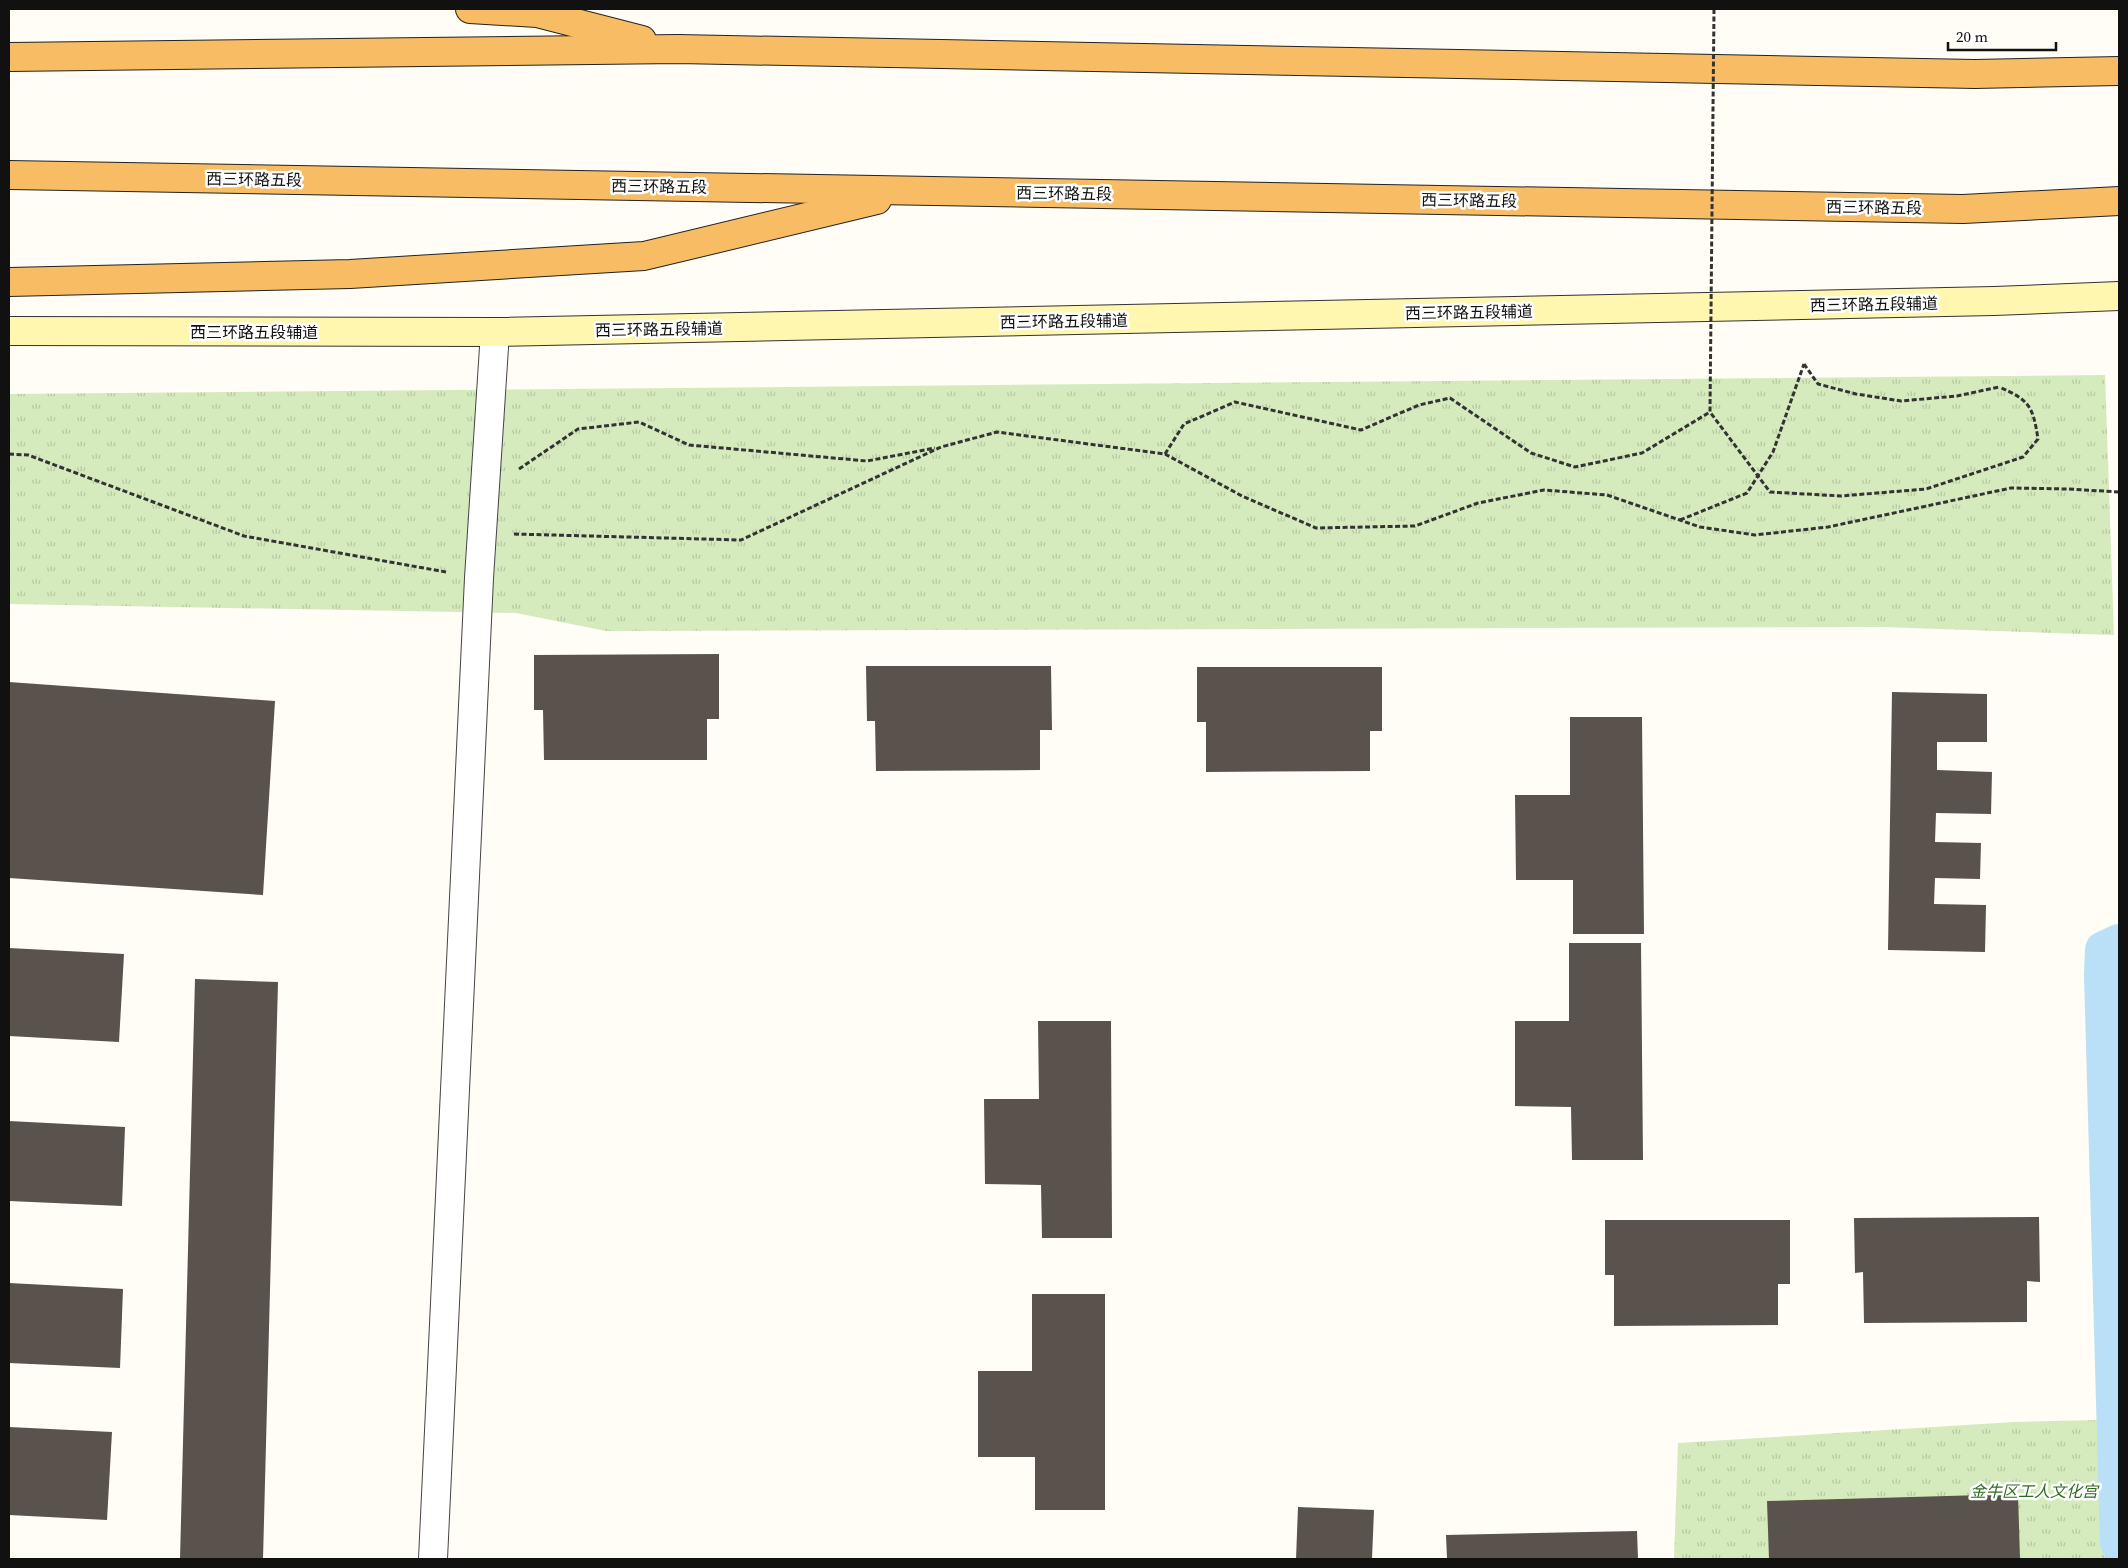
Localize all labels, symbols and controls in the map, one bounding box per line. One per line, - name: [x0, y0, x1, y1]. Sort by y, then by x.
- scale bar: [1948, 20, 2056, 52]
- text: 20 m: [1956, 26, 1988, 47]
- street label: 西三环路五段: [206, 167, 302, 191]
- street label: 西三环路五段: [611, 174, 707, 198]
- street label: 西三环路五段: [1016, 181, 1112, 205]
- street label: 西三环路五段: [1421, 188, 1517, 212]
- street label: 西三环路五段: [1826, 195, 1922, 219]
- street label: 西三环路五段辅道: [1810, 292, 1938, 316]
- street label: 西三环路五段辅道: [1405, 300, 1533, 324]
- street label: 西三环路五段辅道: [1000, 309, 1128, 333]
- street label: 西三环路五段辅道: [595, 317, 723, 341]
- street label: 西三环路五段辅道: [190, 321, 318, 343]
- park label: 金牛区工人文化宫: [1970, 1480, 2100, 1502]

